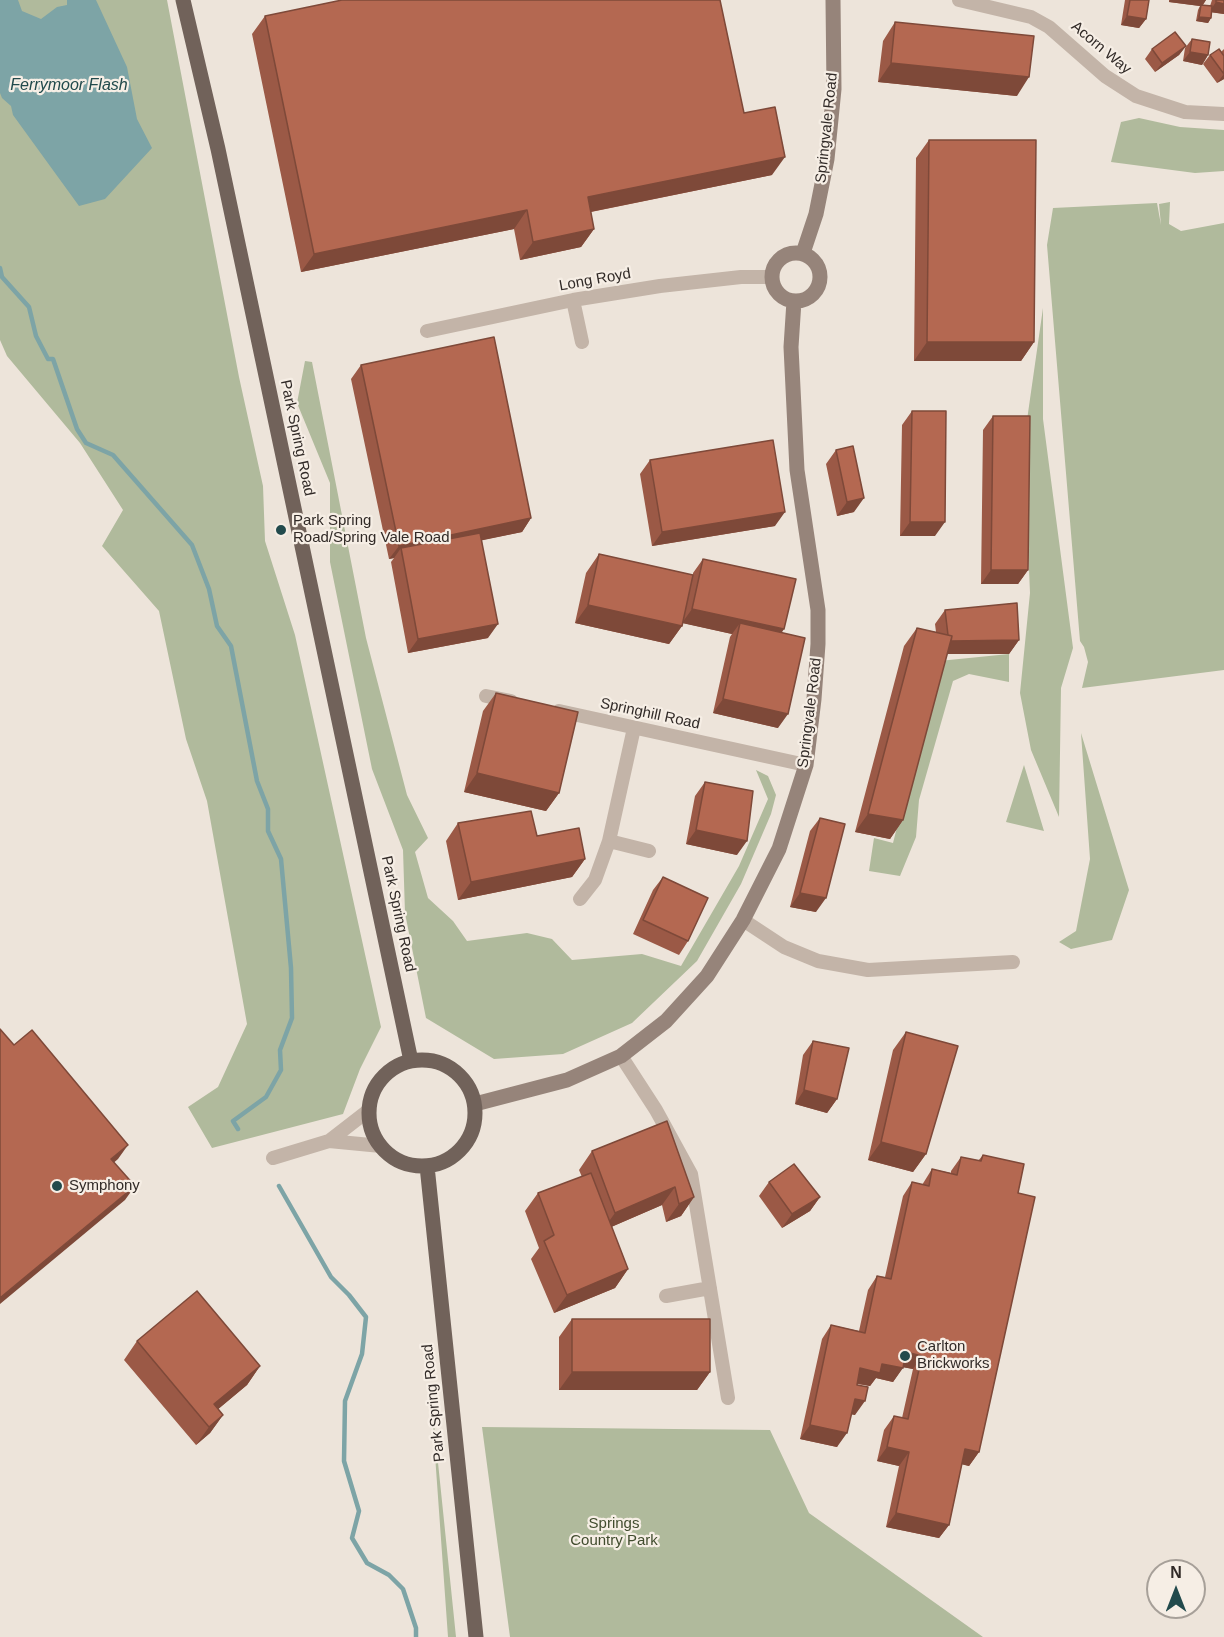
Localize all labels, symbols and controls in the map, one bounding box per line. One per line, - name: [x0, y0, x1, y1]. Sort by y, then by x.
- street label: Acorn Way: [1067, 18, 1135, 78]
- street label: Springvale Road: [812, 72, 842, 184]
- water label: Ferrymoor Flash: [10, 76, 128, 96]
- street label: Long Royd: [558, 265, 632, 295]
- street label: Park Spring Road: [276, 378, 318, 498]
- place label: Park Spring Road/Spring Vale Road: [293, 512, 449, 547]
- marker: Park Spring Road/Spring Vale Road: [274, 523, 288, 537]
- street label: Springvale Road: [794, 657, 826, 769]
- street label: Springhill Road: [598, 695, 702, 733]
- street label: Park Spring Road: [377, 854, 419, 974]
- place label: Symphony: [69, 1177, 140, 1195]
- marker: Symphony: [50, 1179, 64, 1193]
- place label: Carlton Brickworks: [917, 1338, 990, 1373]
- street label: Park Spring Road: [419, 1343, 449, 1463]
- marker: Carlton Brickworks: [898, 1349, 912, 1363]
- park label: Springs Country Park: [570, 1515, 658, 1550]
- north arrow: [1146, 1559, 1206, 1619]
- text: N: [1170, 1564, 1182, 1581]

